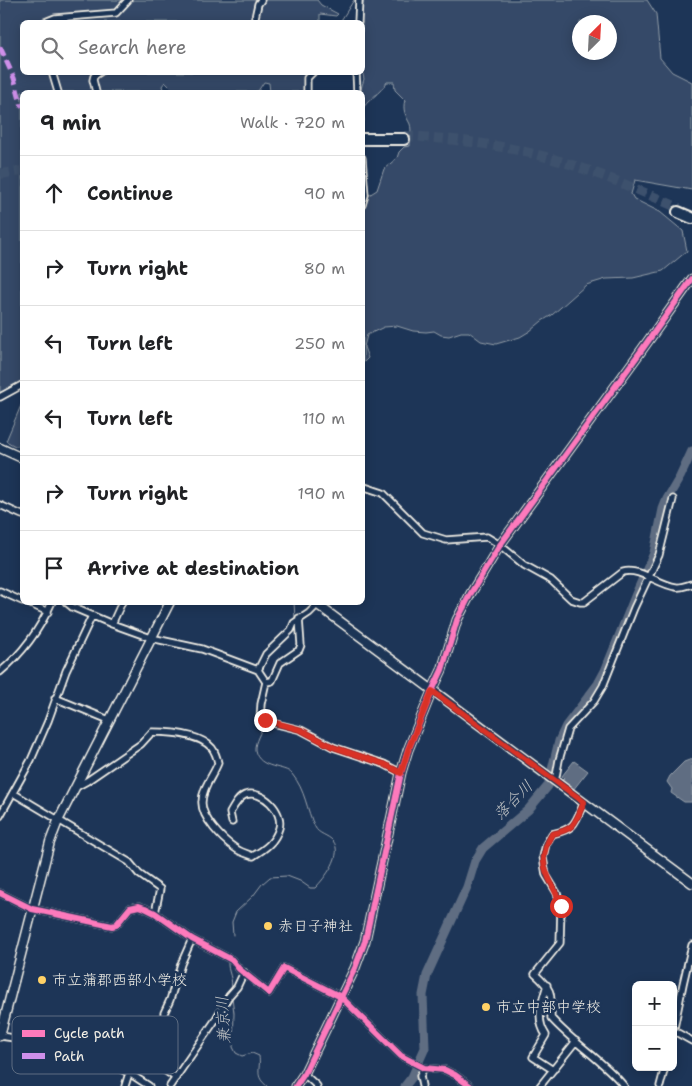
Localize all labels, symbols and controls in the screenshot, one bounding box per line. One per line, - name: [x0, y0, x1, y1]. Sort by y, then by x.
- north arrow: [572, 15, 617, 60]
- search box: [20, 20, 365, 75]
- icon: search: [38, 34, 66, 62]
- text: Search here: [78, 35, 187, 60]
- text: 9 min: [40, 109, 101, 137]
- text: Walk · 720 m: [240, 112, 345, 133]
- icon: ahead: [40, 179, 68, 207]
- text: Continue: [87, 181, 173, 206]
- text: 90 m: [304, 183, 345, 204]
- icon: right: [40, 254, 68, 282]
- text: Turn right: [87, 256, 188, 281]
- text: 80 m: [304, 258, 345, 279]
- icon: left: [40, 329, 68, 357]
- text: Turn left: [87, 331, 173, 356]
- text: 250 m: [294, 333, 345, 354]
- icon: left: [40, 404, 68, 432]
- text: Turn left: [87, 406, 173, 431]
- text: 110 m: [302, 408, 345, 429]
- icon: right: [40, 479, 68, 507]
- text: Turn right: [87, 481, 188, 506]
- text: 190 m: [298, 483, 345, 504]
- icon: arrive: [40, 554, 68, 582]
- text: Arrive at destination: [87, 556, 299, 581]
- route end: [254, 709, 277, 732]
- water label: 落合川: [489, 776, 537, 824]
- route start: [550, 895, 573, 918]
- place label: 赤日子神社: [278, 916, 353, 936]
- marker: 赤日子神社: [262, 920, 274, 932]
- place label: 市立蒲郡西部小学校: [52, 970, 187, 990]
- marker: 市立蒲郡西部小学校: [36, 974, 48, 986]
- map controls: [632, 981, 677, 1071]
- button: +: [632, 981, 677, 1026]
- water label: 兼京川: [211, 995, 235, 1045]
- place label: 市立中部中学校: [496, 997, 601, 1017]
- marker: 市立中部中学校: [480, 1001, 492, 1013]
- legend: [12, 1016, 178, 1074]
- text: Cycle path: [54, 1024, 125, 1042]
- button: −: [632, 1026, 677, 1071]
- text: Path: [54, 1047, 85, 1065]

